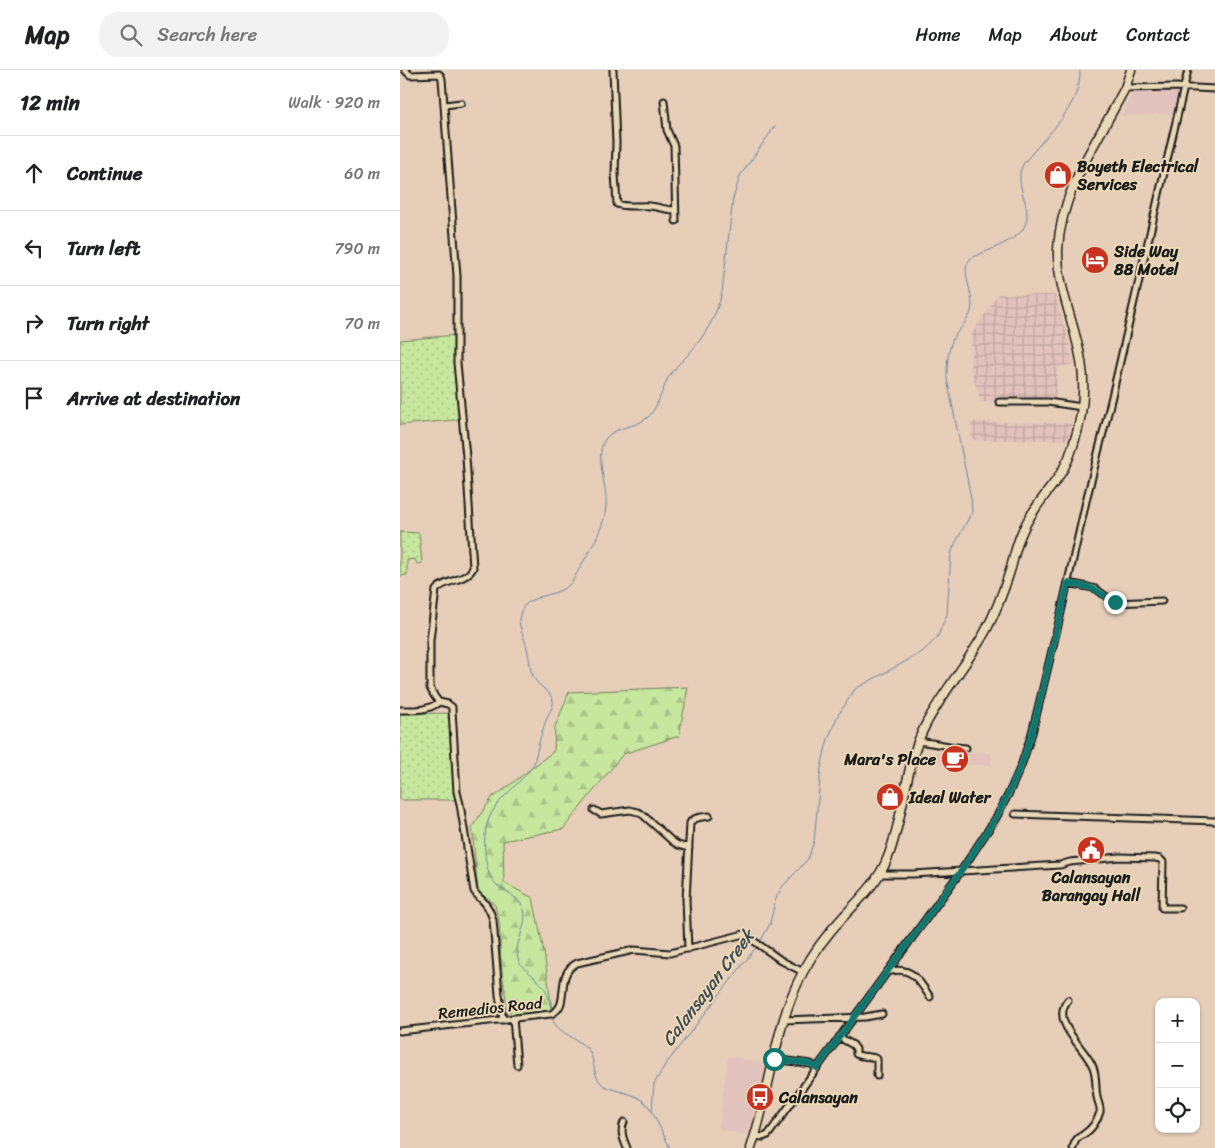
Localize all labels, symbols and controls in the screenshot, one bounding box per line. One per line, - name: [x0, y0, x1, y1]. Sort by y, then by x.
- search box: [99, 12, 449, 57]
- text: Map: [25, 14, 69, 56]
- text: Search here: [157, 18, 257, 51]
- text: Home: [916, 19, 961, 51]
- text: Map: [989, 19, 1022, 51]
- text: About: [1050, 19, 1098, 51]
- text: Contact: [1126, 19, 1190, 51]
- icon: search: [117, 21, 145, 49]
- text: 12 min: [20, 84, 80, 122]
- text: Walk · 920 m: [288, 88, 380, 117]
- place label: Boyeth Electrical Services: [1076, 152, 1200, 199]
- text: Continue: [67, 157, 143, 190]
- icon: ahead: [20, 159, 48, 187]
- text: 60 m: [344, 159, 380, 188]
- shop icon: Boyeth Electrical Services: [1043, 160, 1073, 190]
- text: Turn left: [67, 232, 140, 265]
- icon: left: [20, 234, 48, 262]
- text: 790 m: [334, 234, 380, 263]
- place label: Side Way 88 Motel: [1113, 237, 1180, 284]
- hotel icon: Side Way 88 Motel: [1080, 245, 1110, 275]
- text: Turn right: [67, 307, 149, 340]
- icon: right: [20, 309, 48, 337]
- text: 70 m: [344, 309, 380, 338]
- text: Arrive at destination: [67, 382, 240, 415]
- icon: arrive: [20, 384, 48, 412]
- route end: [1104, 591, 1127, 614]
- cafe icon: Mara's Place: [940, 744, 970, 774]
- place label: Mara's Place: [843, 745, 937, 774]
- shop icon: Ideal Water: [875, 782, 905, 812]
- place label: Ideal Water: [908, 783, 992, 812]
- public building icon: Calansayan Barangay Hall: [1076, 835, 1106, 865]
- place label: Calansayan Barangay Hall: [1042, 863, 1142, 910]
- water label: Calansayan Creek: [653, 921, 764, 1053]
- street label: Remedios Road: [437, 988, 545, 1028]
- map controls: [1155, 998, 1200, 1133]
- button: +: [1155, 998, 1200, 1043]
- button: −: [1155, 1043, 1200, 1088]
- route start: [763, 1048, 786, 1071]
- bus stop icon: Calansayan: [745, 1082, 775, 1112]
- place label: Calansayan: [778, 1083, 858, 1112]
- button: locate: [1155, 1088, 1200, 1133]

